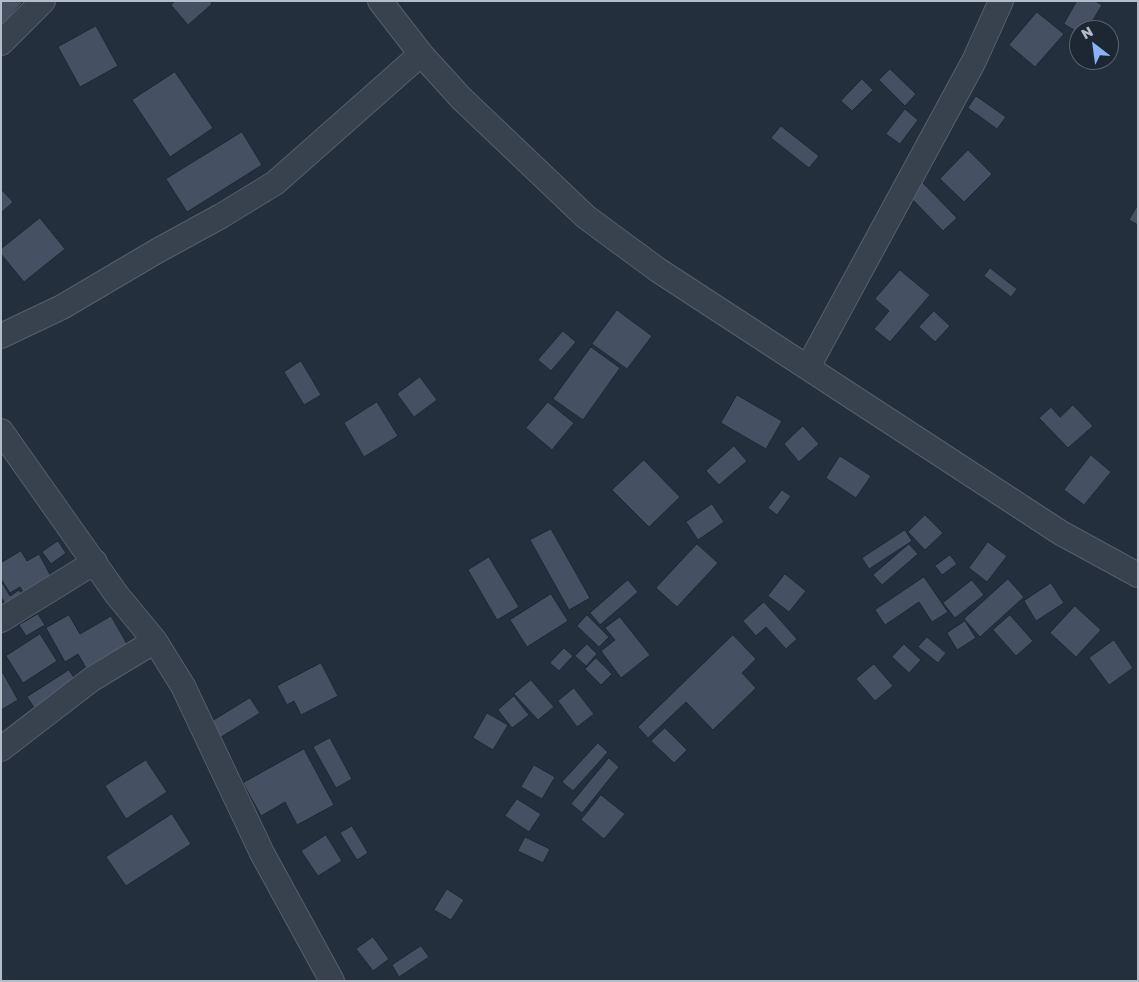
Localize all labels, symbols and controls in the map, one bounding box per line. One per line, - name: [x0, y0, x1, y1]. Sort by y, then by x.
- north arrow: [1069, 20, 1119, 70]
- text: N: [1078, 22, 1096, 42]

